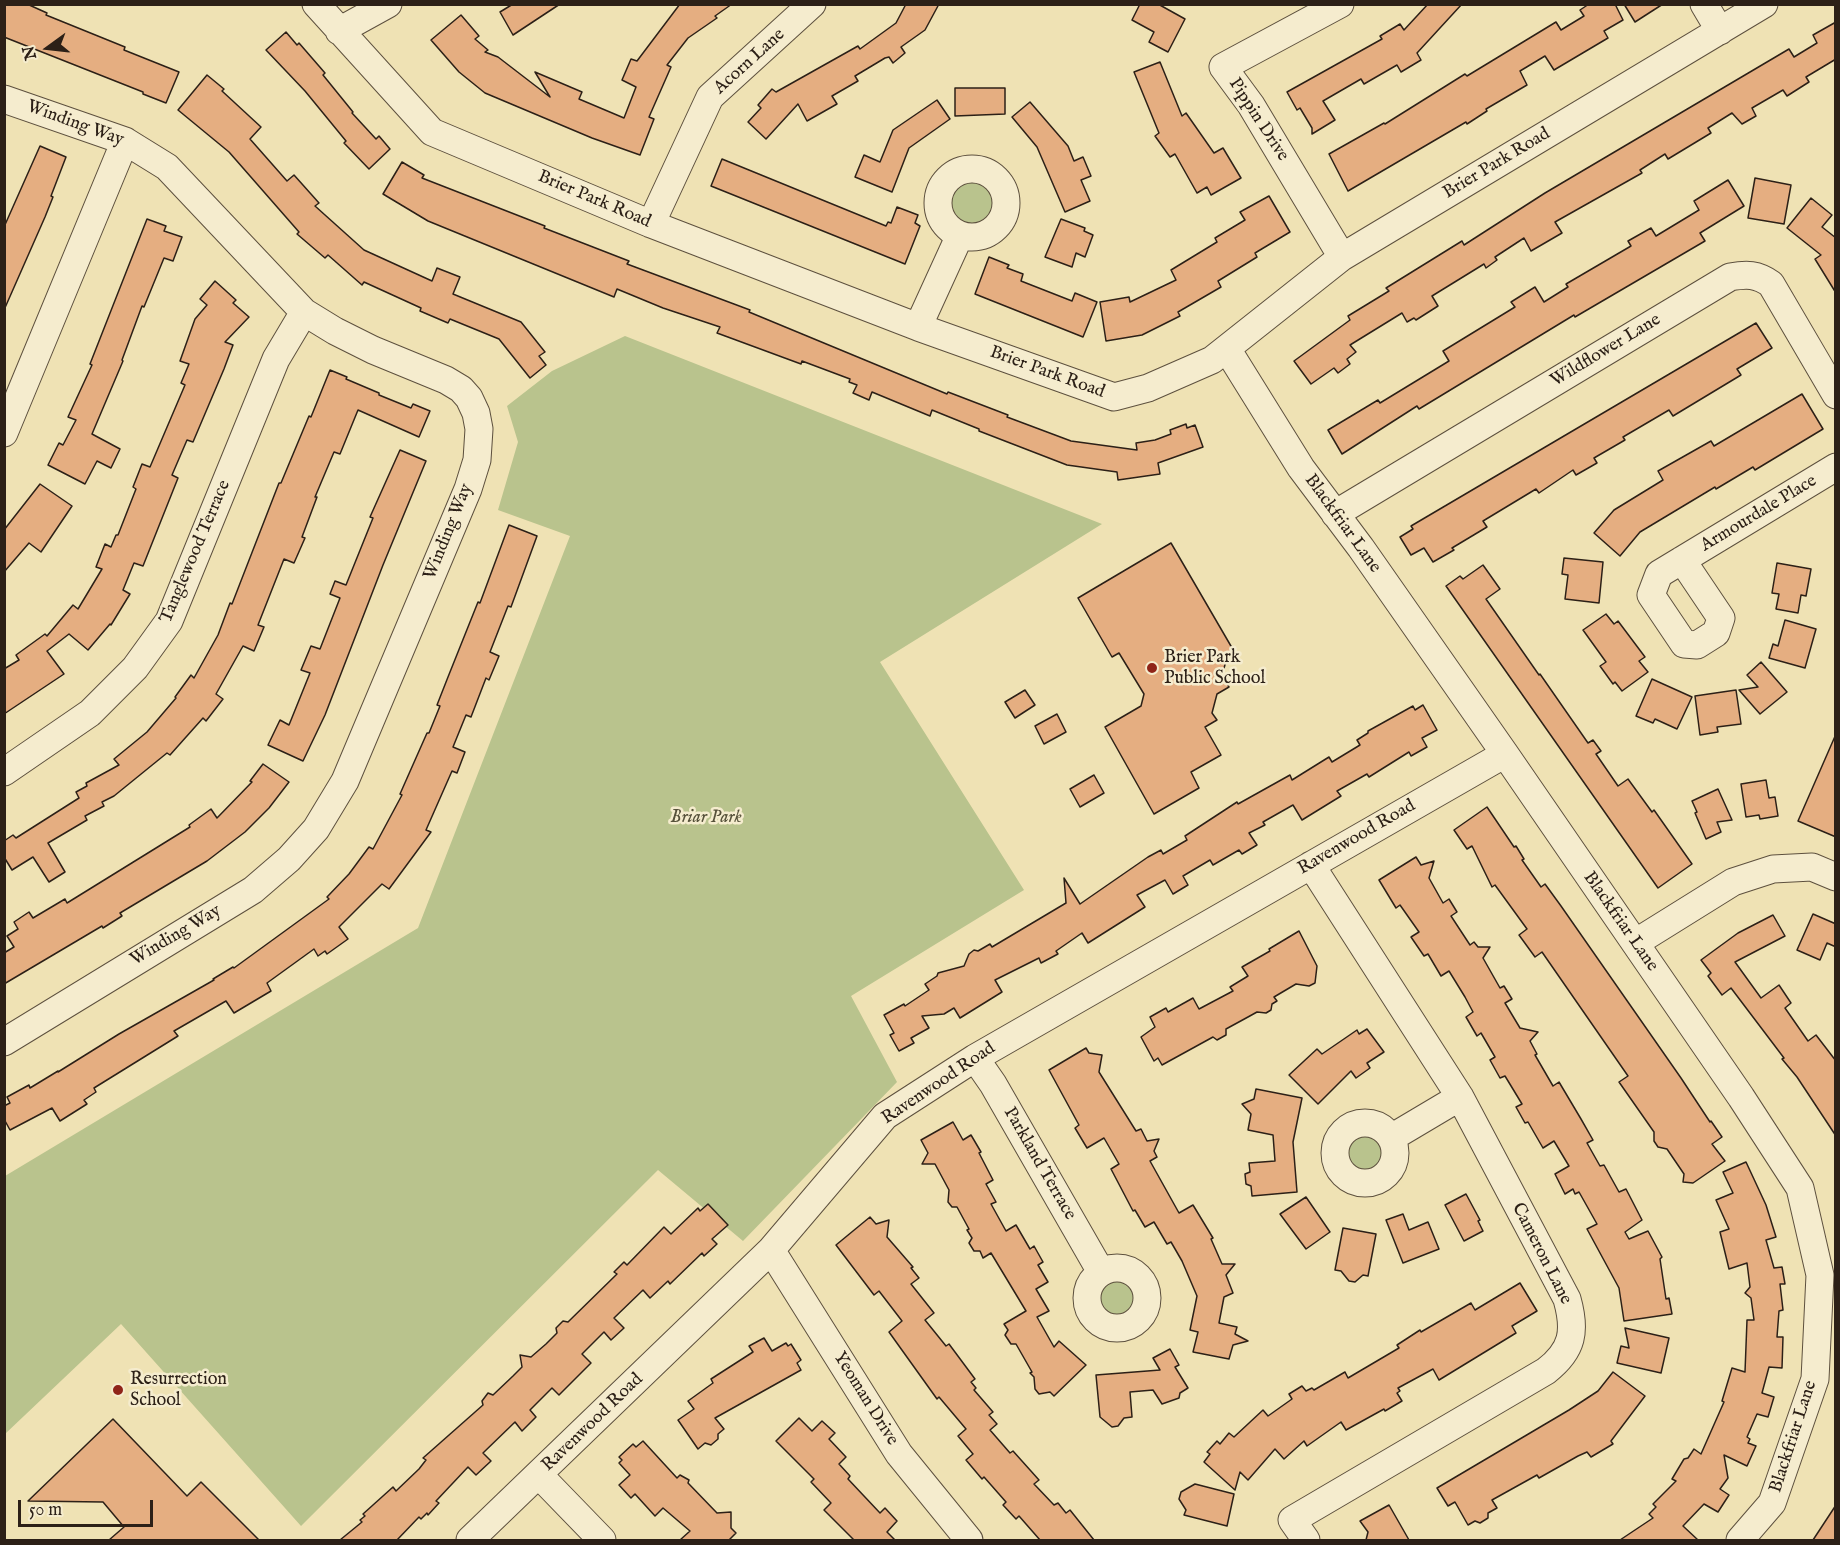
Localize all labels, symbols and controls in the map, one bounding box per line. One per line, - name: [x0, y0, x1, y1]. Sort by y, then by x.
- north arrow: [18, 18, 78, 78]
- street label: Acorn Lane: [710, 25, 790, 99]
- text: N: [19, 43, 42, 62]
- street label: Pippin Drive: [1223, 74, 1293, 166]
- street label: Winding Way: [23, 96, 127, 152]
- street label: Brier Park Road: [1440, 124, 1554, 204]
- street label: Brier Park Road: [534, 166, 654, 234]
- street label: Wildflower Lane: [1547, 310, 1665, 392]
- street label: Brier Park Road: [986, 342, 1108, 404]
- street label: Blackfriar Lane: [1299, 470, 1385, 578]
- street label: Armourdale Place: [1697, 471, 1821, 557]
- street label: Tanglewood Terrace: [156, 477, 236, 627]
- street label: Winding Way: [420, 481, 478, 583]
- place label: Brier Park Public School: [1164, 647, 1265, 690]
- marker: Brier Park Public School: [1145, 661, 1159, 675]
- street label: Ravenwood Road: [1294, 796, 1420, 880]
- park label: Briar Park: [670, 807, 742, 829]
- street label: Blackfriar Lane: [1578, 868, 1662, 976]
- street label: Winding Way: [127, 901, 225, 971]
- street label: Ravenwood Road: [878, 1038, 1000, 1130]
- street label: Parkland Terrace: [998, 1104, 1080, 1224]
- street label: Cameron Lane: [1506, 1200, 1576, 1308]
- street label: Yeoman Drive: [828, 1348, 902, 1450]
- place label: Resurrection School: [130, 1369, 227, 1412]
- street label: Ravenwood Road: [538, 1369, 648, 1477]
- street label: Blackfriar Lane: [1766, 1378, 1822, 1496]
- marker: Resurrection School: [111, 1383, 125, 1397]
- scale bar: [21, 1488, 156, 1526]
- text: 50 m: [29, 1499, 62, 1522]

